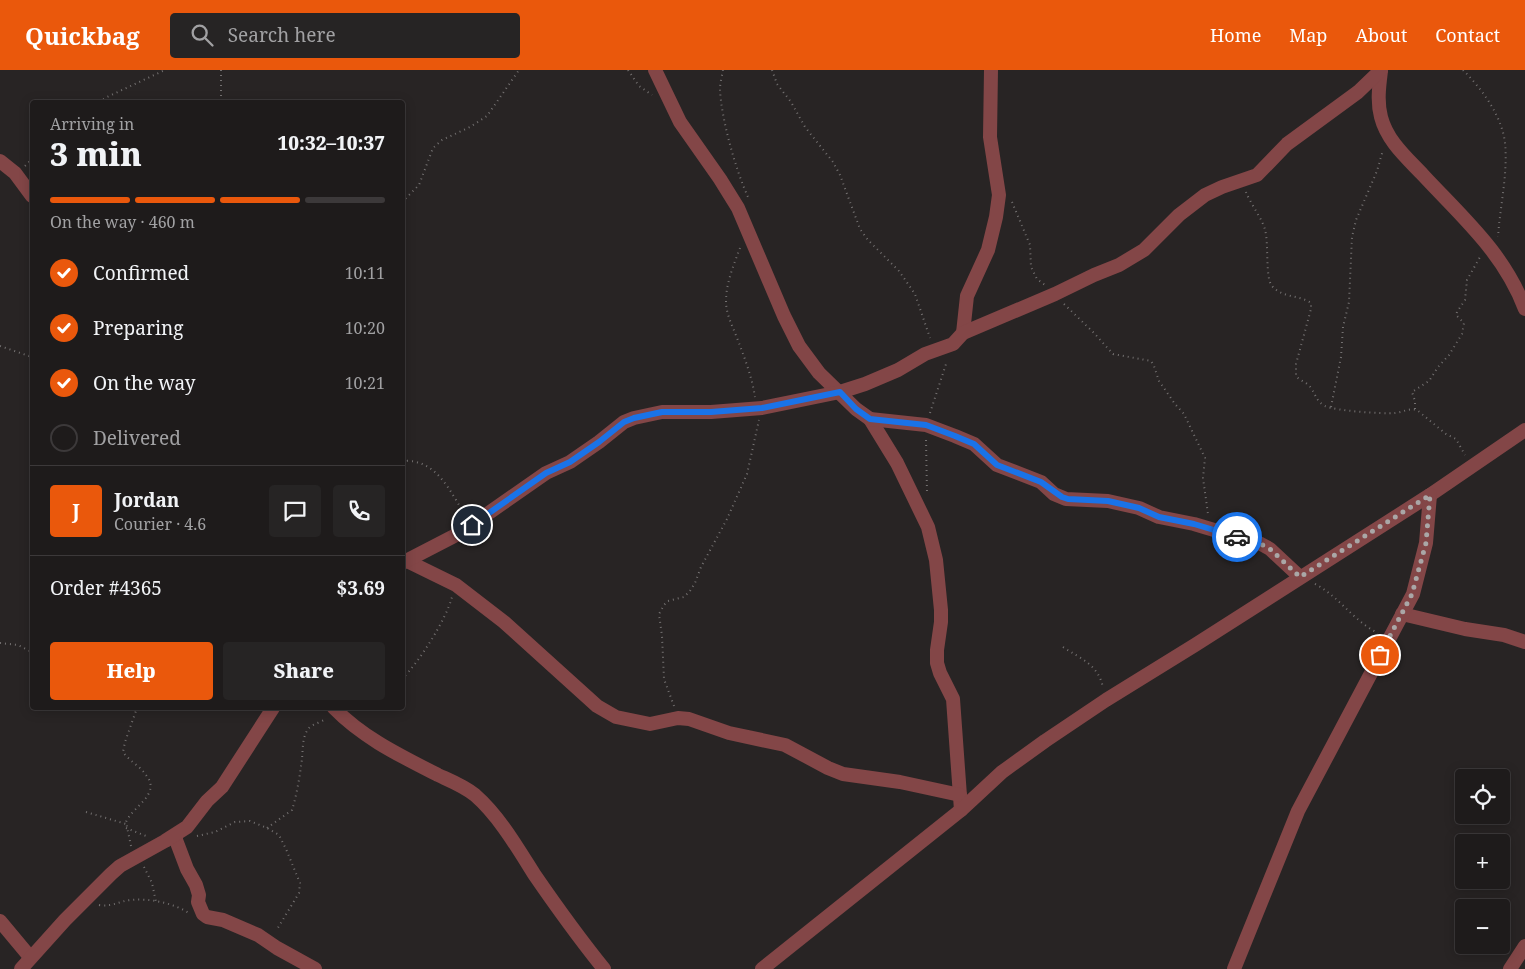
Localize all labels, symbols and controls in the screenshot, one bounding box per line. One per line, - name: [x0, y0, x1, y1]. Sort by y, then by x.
- search box: [170, 13, 520, 58]
- text: Quickbag: [25, 19, 140, 52]
- icon: search: [188, 21, 216, 49]
- text: Search here: [228, 22, 336, 48]
- text: Home: [1210, 23, 1261, 47]
- text: Map: [1289, 23, 1327, 47]
- text: About: [1355, 23, 1407, 47]
- text: Contact: [1435, 23, 1500, 47]
- text: Arriving in: [50, 113, 134, 135]
- text: 10:32–10:37: [277, 130, 385, 156]
- text: 3 min: [50, 132, 142, 175]
- text: On the way · 460 m: [50, 211, 195, 233]
- icon: check: [50, 259, 78, 287]
- text: Confirmed: [93, 260, 189, 286]
- text: 10:11: [345, 262, 385, 284]
- icon: check: [50, 314, 78, 342]
- text: Preparing: [93, 315, 183, 341]
- text: 10:20: [345, 317, 385, 339]
- icon: check: [50, 369, 78, 397]
- text: On the way: [93, 370, 196, 396]
- text: 10:21: [345, 372, 385, 394]
- text: Delivered: [93, 425, 181, 451]
- button: chat: [269, 485, 321, 537]
- button: phone: [333, 485, 385, 537]
- text: Jordan: [114, 487, 180, 513]
- text: J: [72, 498, 80, 524]
- pin: [451, 504, 493, 546]
- icon: home: [458, 511, 486, 539]
- courier: [1212, 512, 1262, 562]
- text: Courier · 4.6: [114, 513, 206, 535]
- icon: car: [1223, 523, 1251, 551]
- text: Order #4365: [50, 575, 162, 601]
- text: $3.69: [336, 575, 385, 601]
- pin: [1359, 634, 1401, 676]
- icon: bag: [1366, 641, 1394, 669]
- button: Help: [50, 642, 213, 700]
- button: Share: [223, 642, 385, 700]
- map controls: [1455, 769, 1510, 954]
- button: locate: [1455, 769, 1510, 824]
- button: +: [1455, 834, 1510, 889]
- button: −: [1455, 899, 1510, 954]

